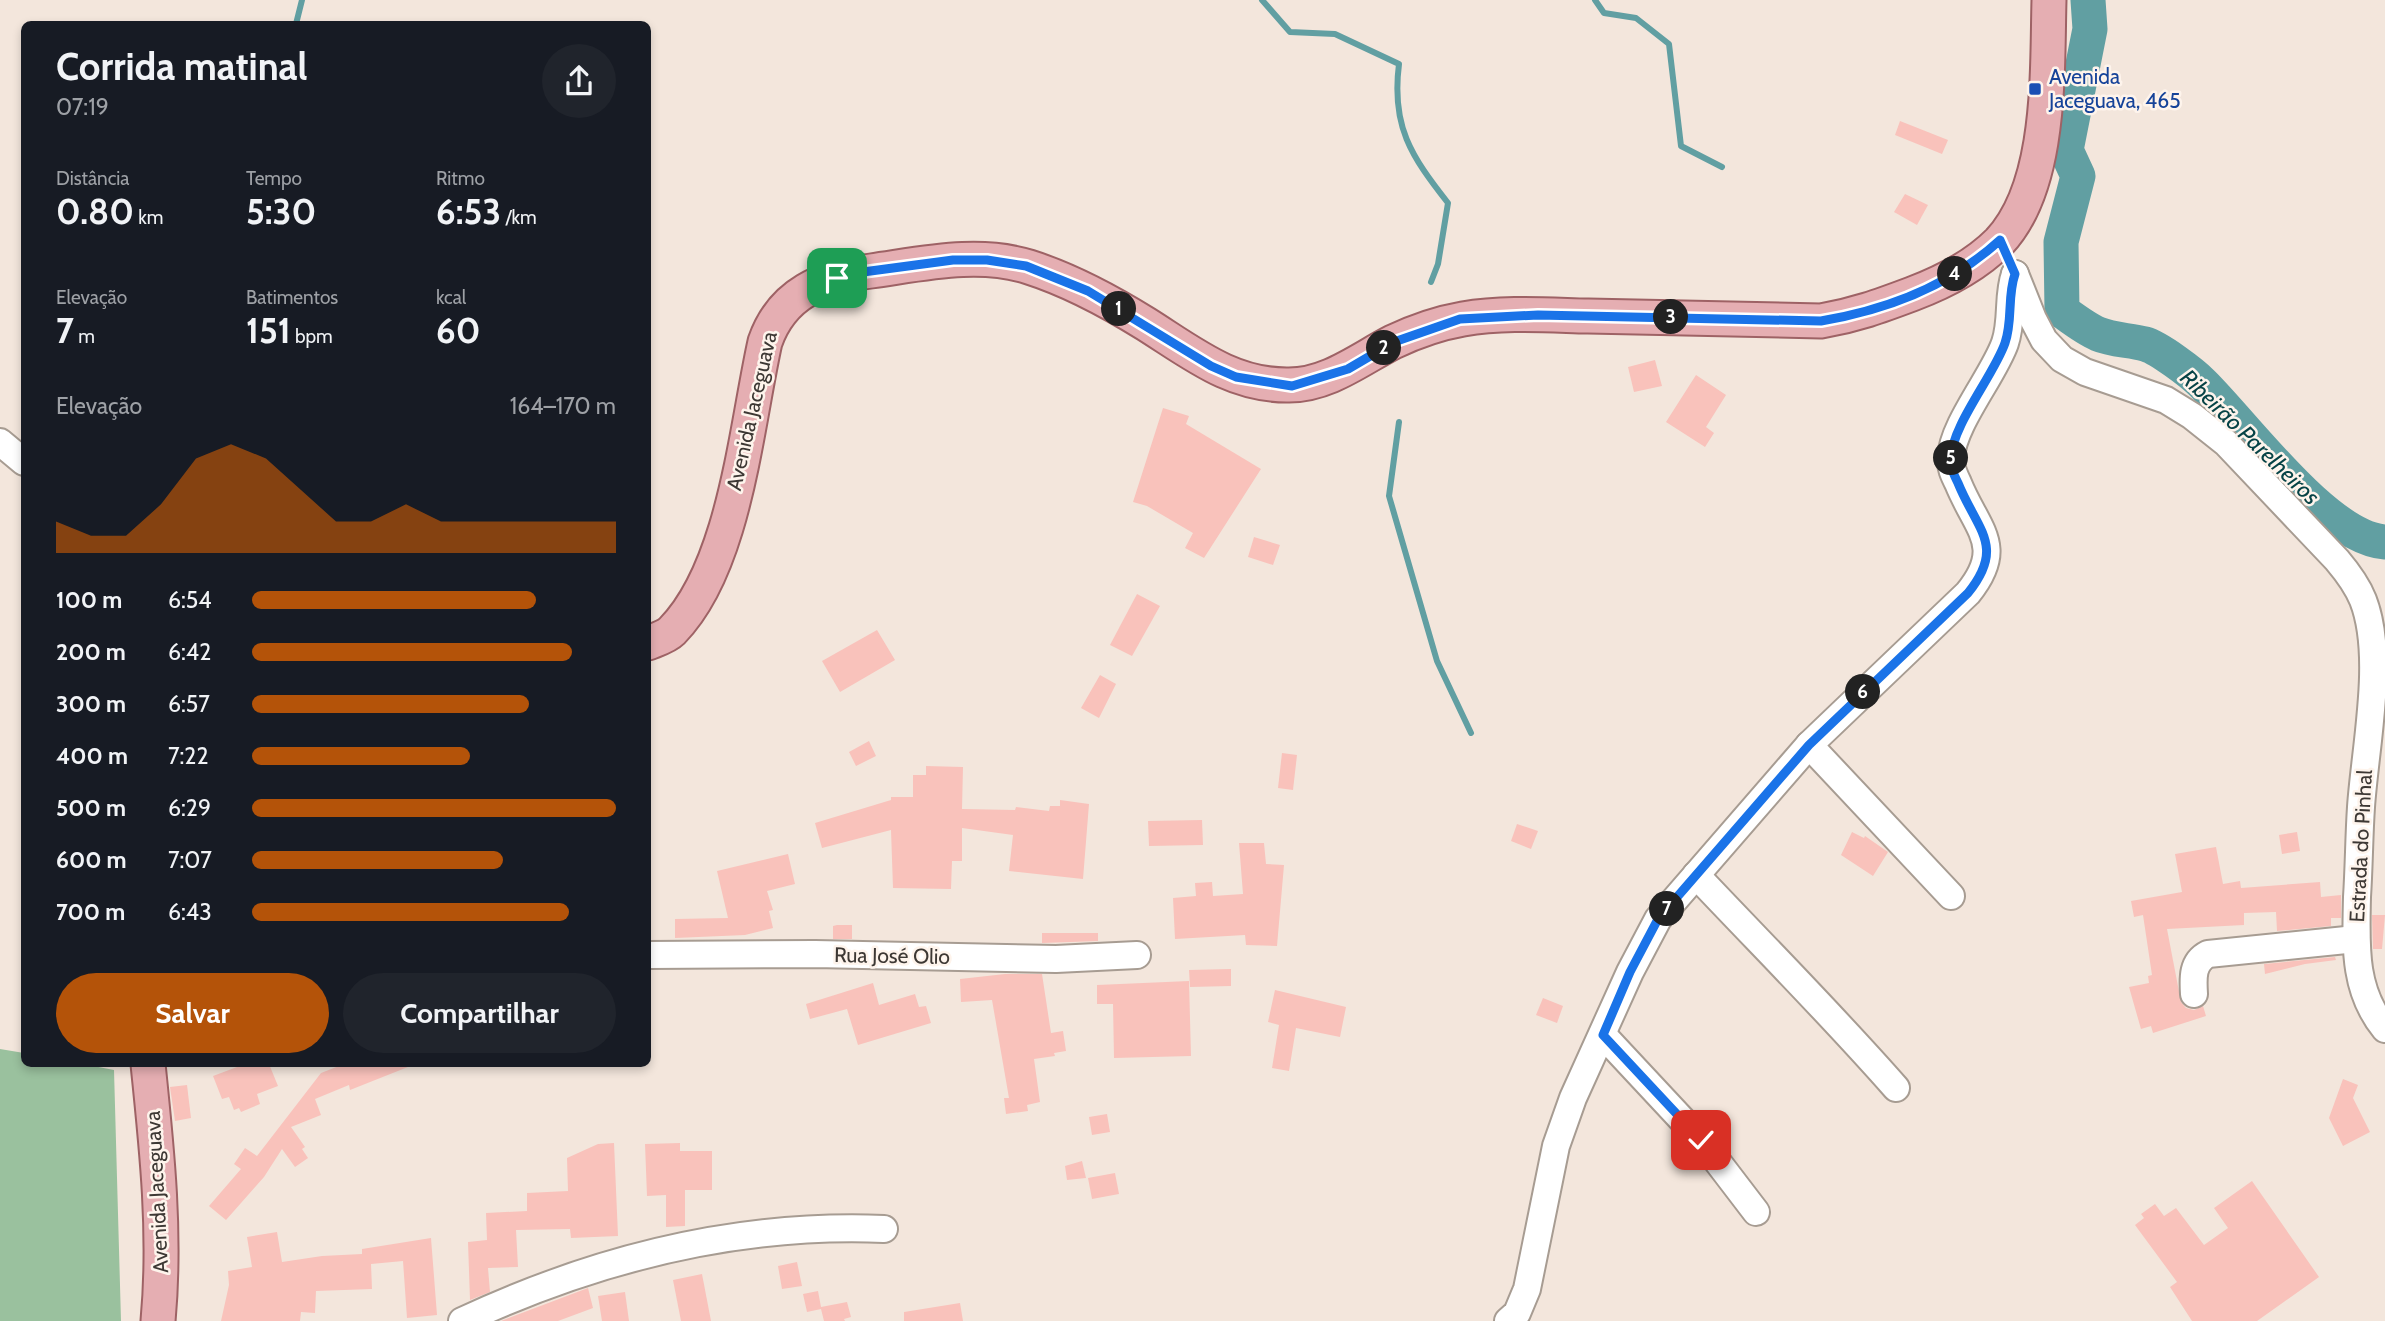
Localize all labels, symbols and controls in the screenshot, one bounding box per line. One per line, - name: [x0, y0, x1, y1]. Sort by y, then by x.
- text: Corrida matinal: [56, 43, 308, 90]
- button: share: [542, 44, 616, 118]
- place label: Avenida Jaceguava, 465: [2048, 64, 2181, 113]
- marker: Avenida Jaceguava, 465: [2027, 81, 2043, 97]
- text: 07:19: [56, 93, 109, 121]
- text: Distância: [56, 167, 130, 190]
- text: Tempo: [246, 167, 302, 190]
- text: Ritmo: [436, 167, 485, 190]
- text: 0.80: [56, 190, 134, 233]
- text: 5:30: [246, 190, 316, 233]
- text: 6:53: [436, 190, 501, 233]
- text: km: [134, 206, 163, 229]
- text: /km: [501, 206, 537, 229]
- pin: [807, 248, 867, 308]
- pin: 4: [1938, 256, 1972, 292]
- icon: arrive: [818, 259, 856, 297]
- text: 4: [1949, 262, 1960, 285]
- text: Elevação: [56, 286, 127, 309]
- text: Batimentos: [246, 286, 338, 309]
- text: kcal: [436, 286, 466, 309]
- pin: 1: [1102, 292, 1136, 326]
- text: 1: [1115, 297, 1122, 320]
- pin: 3: [1654, 300, 1688, 334]
- text: 3: [1665, 305, 1676, 328]
- text: 7: [56, 309, 74, 352]
- text: 151: [246, 309, 291, 352]
- text: 60: [436, 309, 480, 352]
- text: m: [74, 325, 95, 348]
- text: bpm: [291, 325, 333, 348]
- street label: Avenida Jaceguava: [721, 329, 782, 493]
- pin: 2: [1366, 330, 1402, 366]
- text: 2: [1378, 336, 1389, 359]
- water label: Ribeirão Parelheiros: [2174, 363, 2326, 511]
- text: Elevação: [56, 392, 142, 420]
- text: 164–170 m: [510, 392, 616, 420]
- pin: 5: [1934, 440, 1968, 476]
- text: 5: [1945, 446, 1956, 469]
- text: 100 m: [56, 586, 122, 614]
- text: 6:54: [168, 586, 212, 614]
- text: 200 m: [56, 638, 126, 666]
- text: 6:42: [168, 638, 211, 666]
- pin: 6: [1846, 674, 1881, 710]
- text: 6: [1857, 680, 1868, 703]
- text: 300 m: [56, 690, 126, 718]
- text: 6:57: [168, 690, 210, 718]
- text: 400 m: [56, 742, 128, 770]
- text: 7:22: [168, 742, 208, 770]
- street label: Estrada do Pinhal: [2344, 769, 2377, 923]
- text: 500 m: [56, 794, 126, 822]
- text: 6:29: [168, 794, 211, 822]
- text: 600 m: [56, 846, 127, 874]
- text: 7:07: [168, 846, 212, 874]
- pin: 7: [1650, 892, 1684, 926]
- text: 7: [1662, 897, 1671, 920]
- text: 700 m: [56, 898, 125, 926]
- text: 6:43: [168, 898, 212, 926]
- street label: Rua José Olio: [834, 942, 950, 969]
- button: Salvar: [56, 973, 329, 1053]
- button: Compartilhar: [343, 973, 616, 1053]
- street label: Avenida Jaceguava: [140, 1110, 173, 1274]
- pin: [1671, 1110, 1731, 1170]
- icon: check: [1682, 1121, 1720, 1159]

